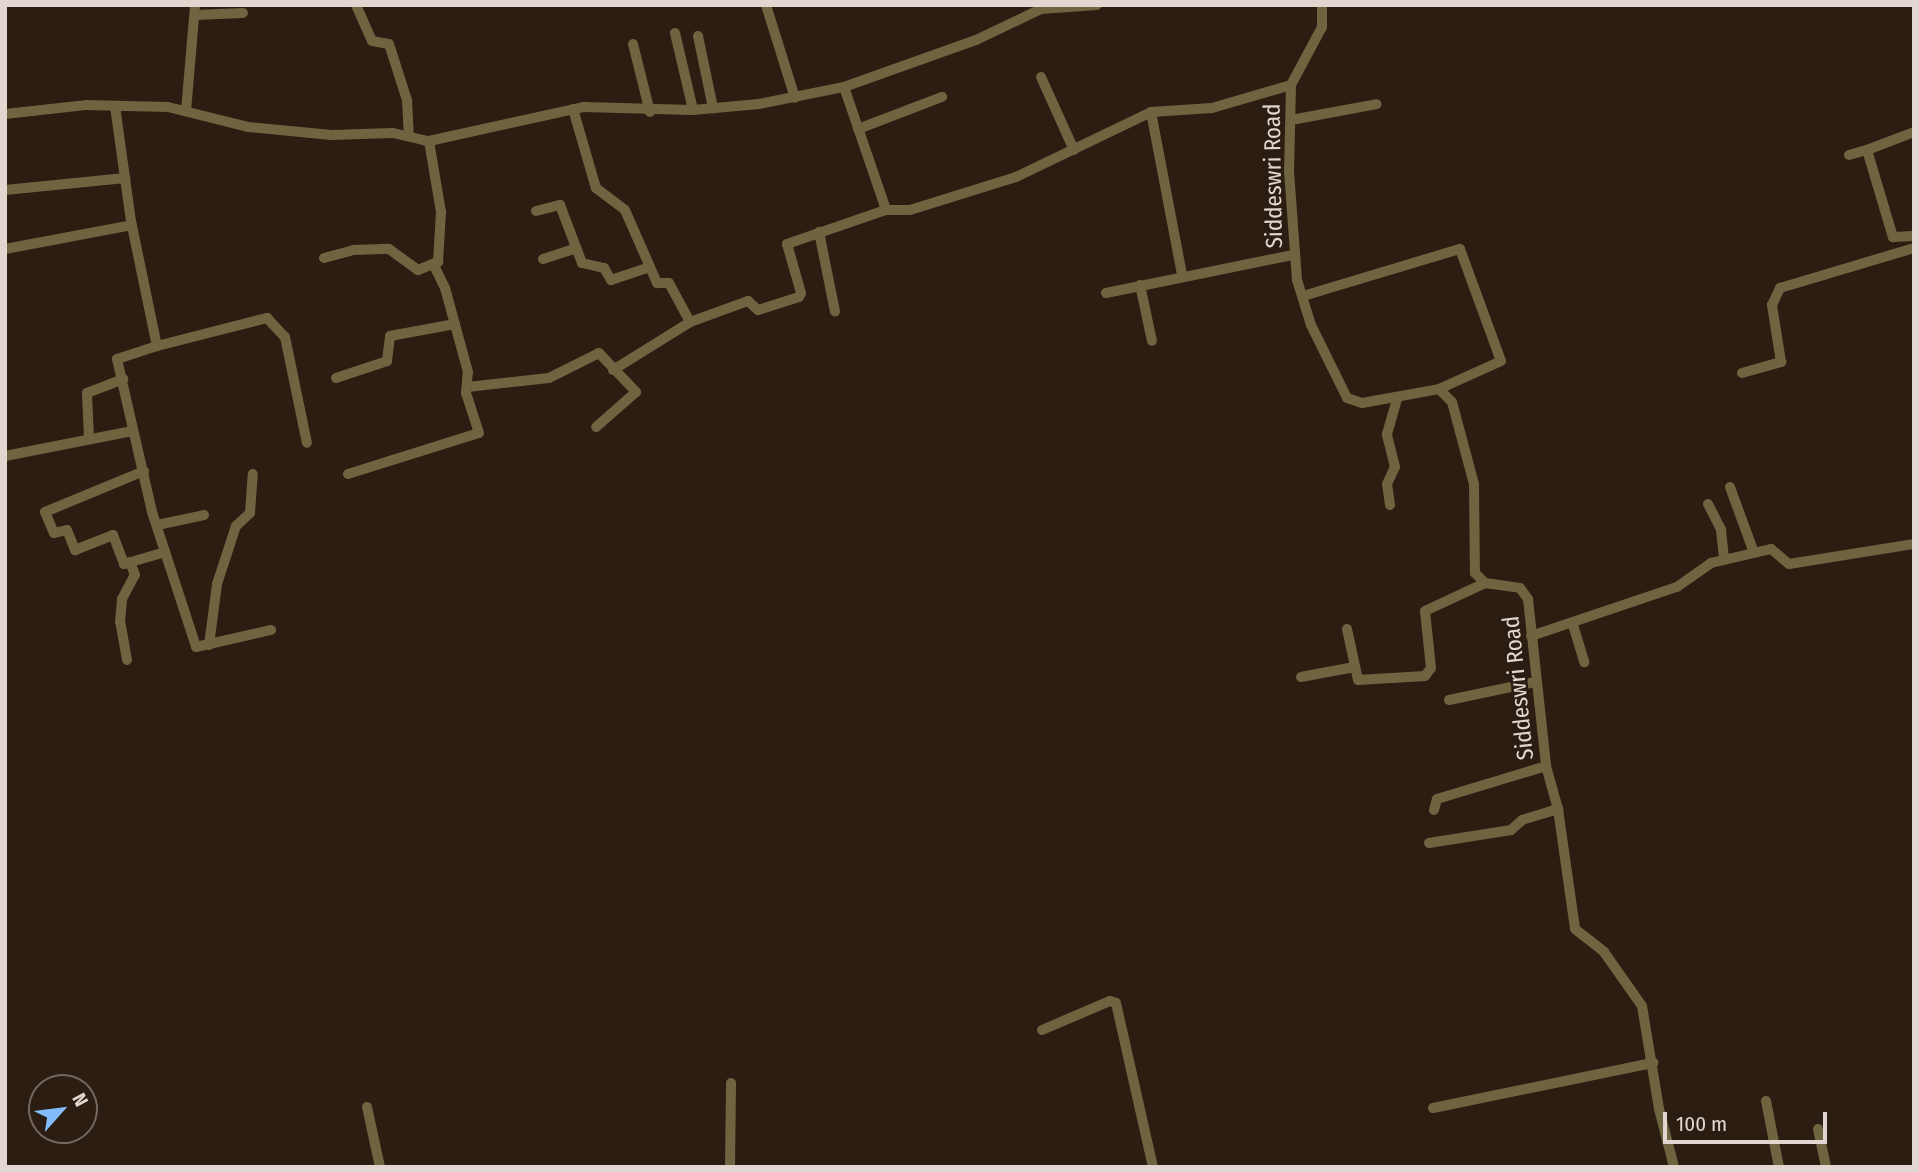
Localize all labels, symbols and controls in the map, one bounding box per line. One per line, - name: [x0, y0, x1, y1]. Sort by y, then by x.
- street label: Siddeswri Road: [1258, 103, 1288, 249]
- street label: Siddeswri Road: [1497, 615, 1539, 761]
- north arrow: [28, 1074, 98, 1144]
- text: N: [67, 1089, 93, 1110]
- scale bar: [1667, 1098, 1832, 1142]
- text: 100 m: [1676, 1111, 1727, 1137]

